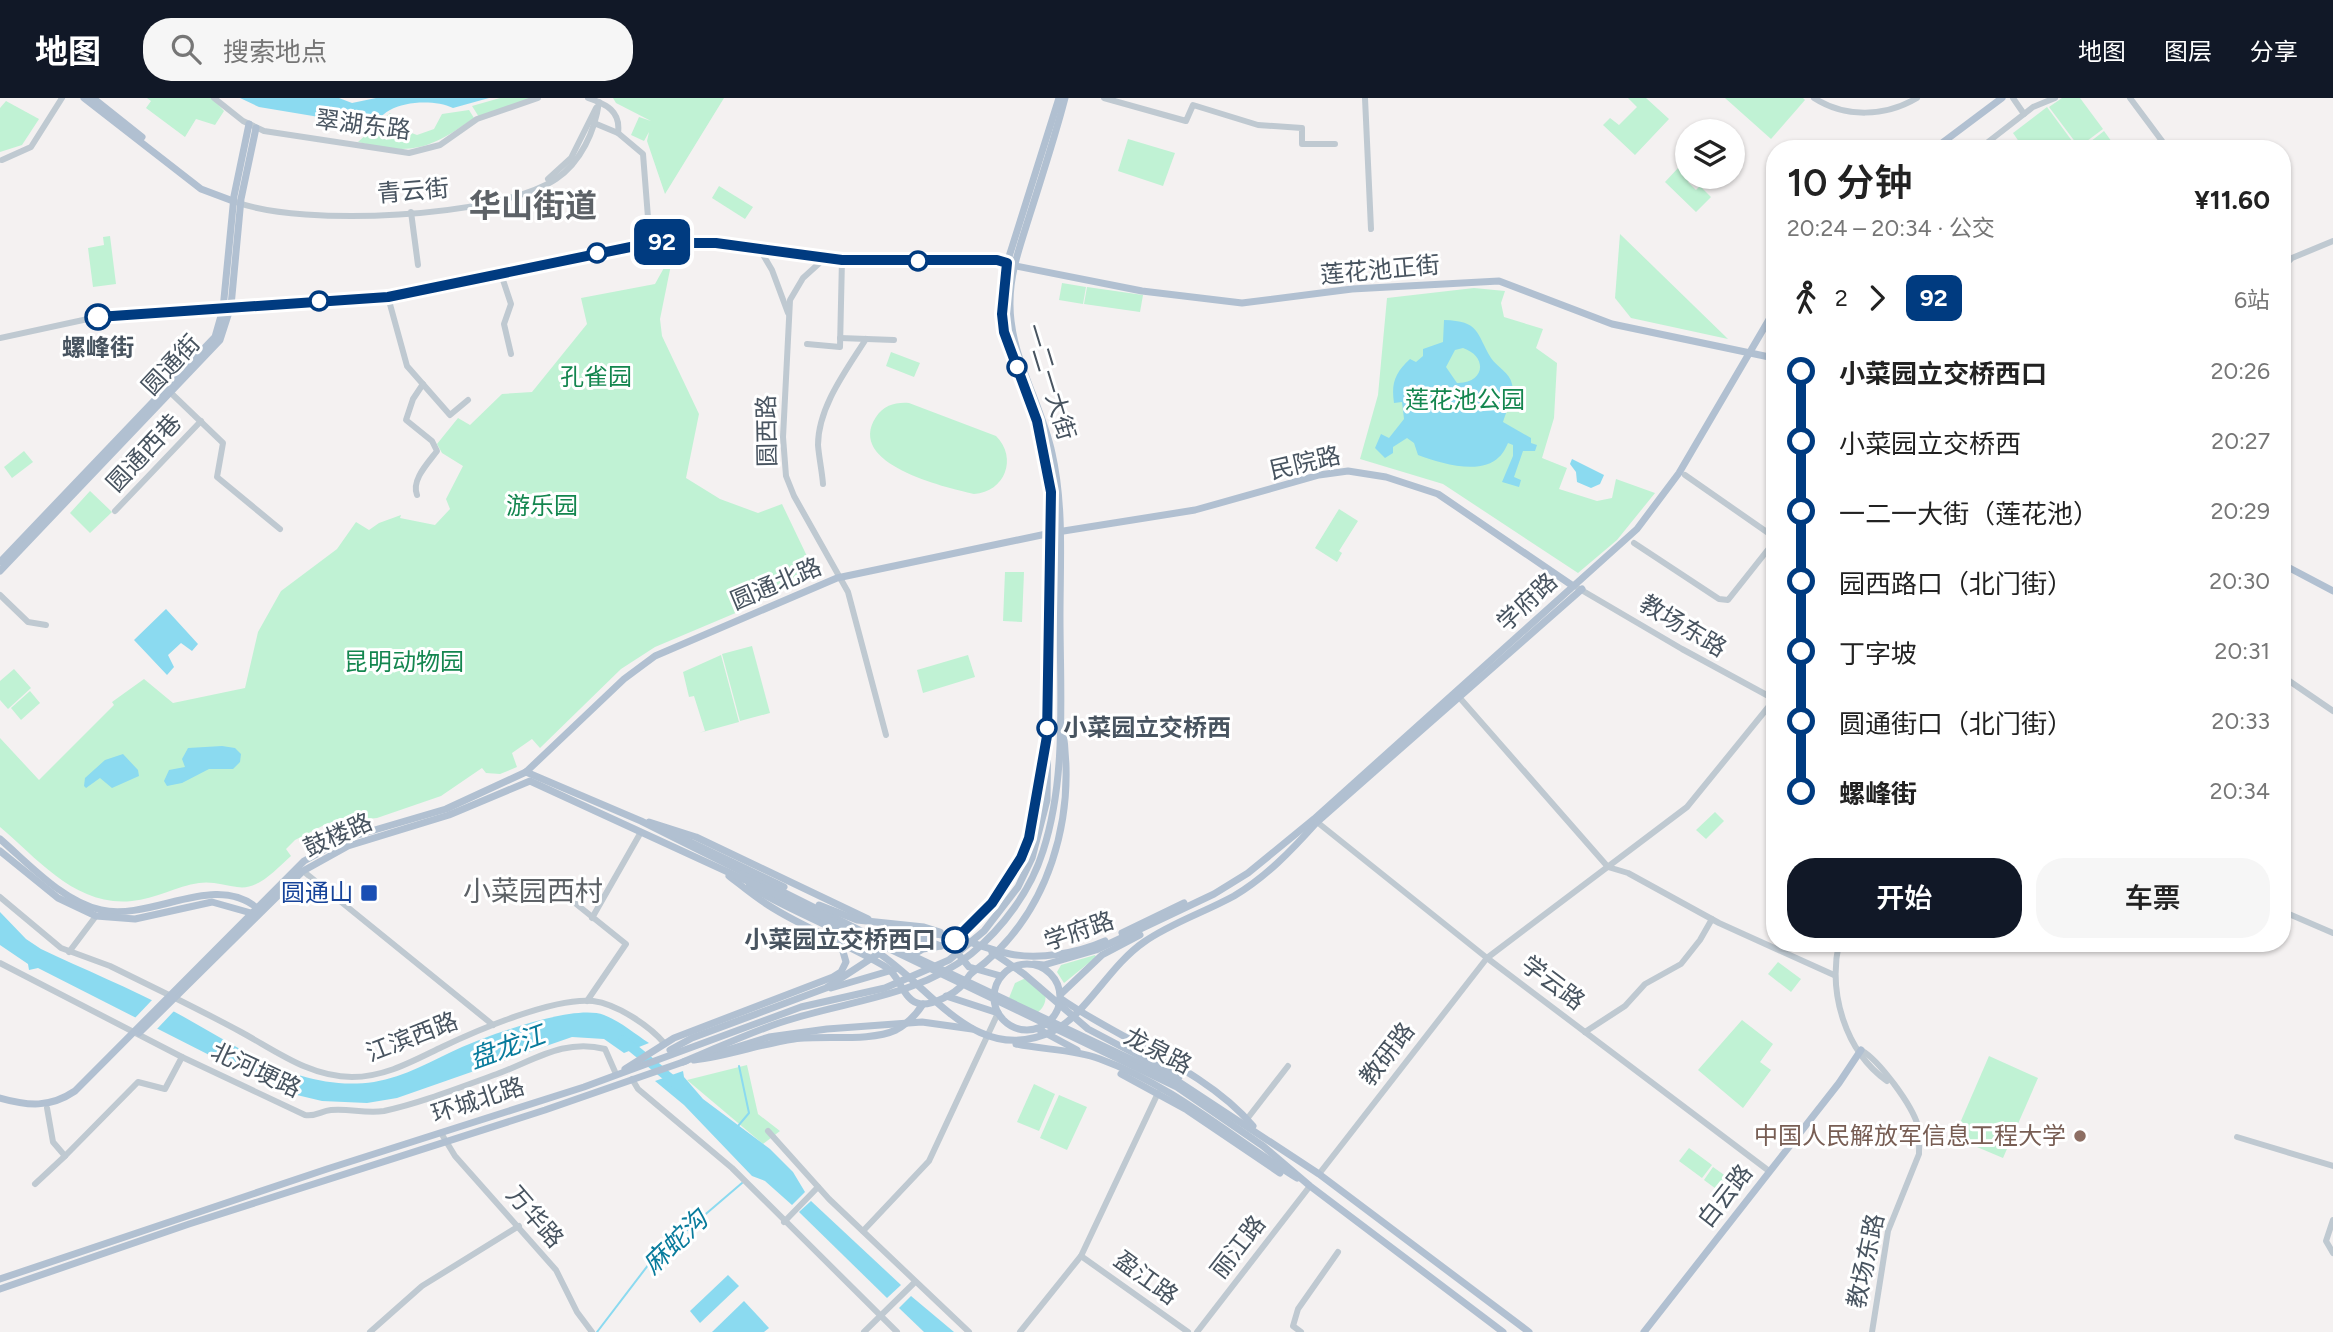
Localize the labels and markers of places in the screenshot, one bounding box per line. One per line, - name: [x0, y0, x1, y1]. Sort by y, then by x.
- unlabelled marker: [587, 243, 607, 263]
- unlabelled marker: [908, 251, 928, 271]
- unlabelled marker: [309, 291, 329, 311]
- marker: 螺峰街: [85, 304, 111, 330]
- place label: 螺峰街: [62, 333, 134, 362]
- unlabelled marker: [1007, 357, 1027, 377]
- place label: 小菜园立交桥西: [1063, 713, 1231, 742]
- marker: 小菜园立交桥西: [1037, 718, 1057, 738]
- place label: 圆通山: [281, 878, 353, 907]
- marker: 圆通山: [359, 883, 379, 903]
- place label: 小菜园立交桥西口: [744, 925, 936, 954]
- marker: 小菜园立交桥西口: [942, 927, 968, 953]
- place label: 中国人民解放军信息工程大学: [1754, 1121, 2066, 1150]
- marker: 中国人民解放军信息工程大学: [2072, 1128, 2088, 1144]

